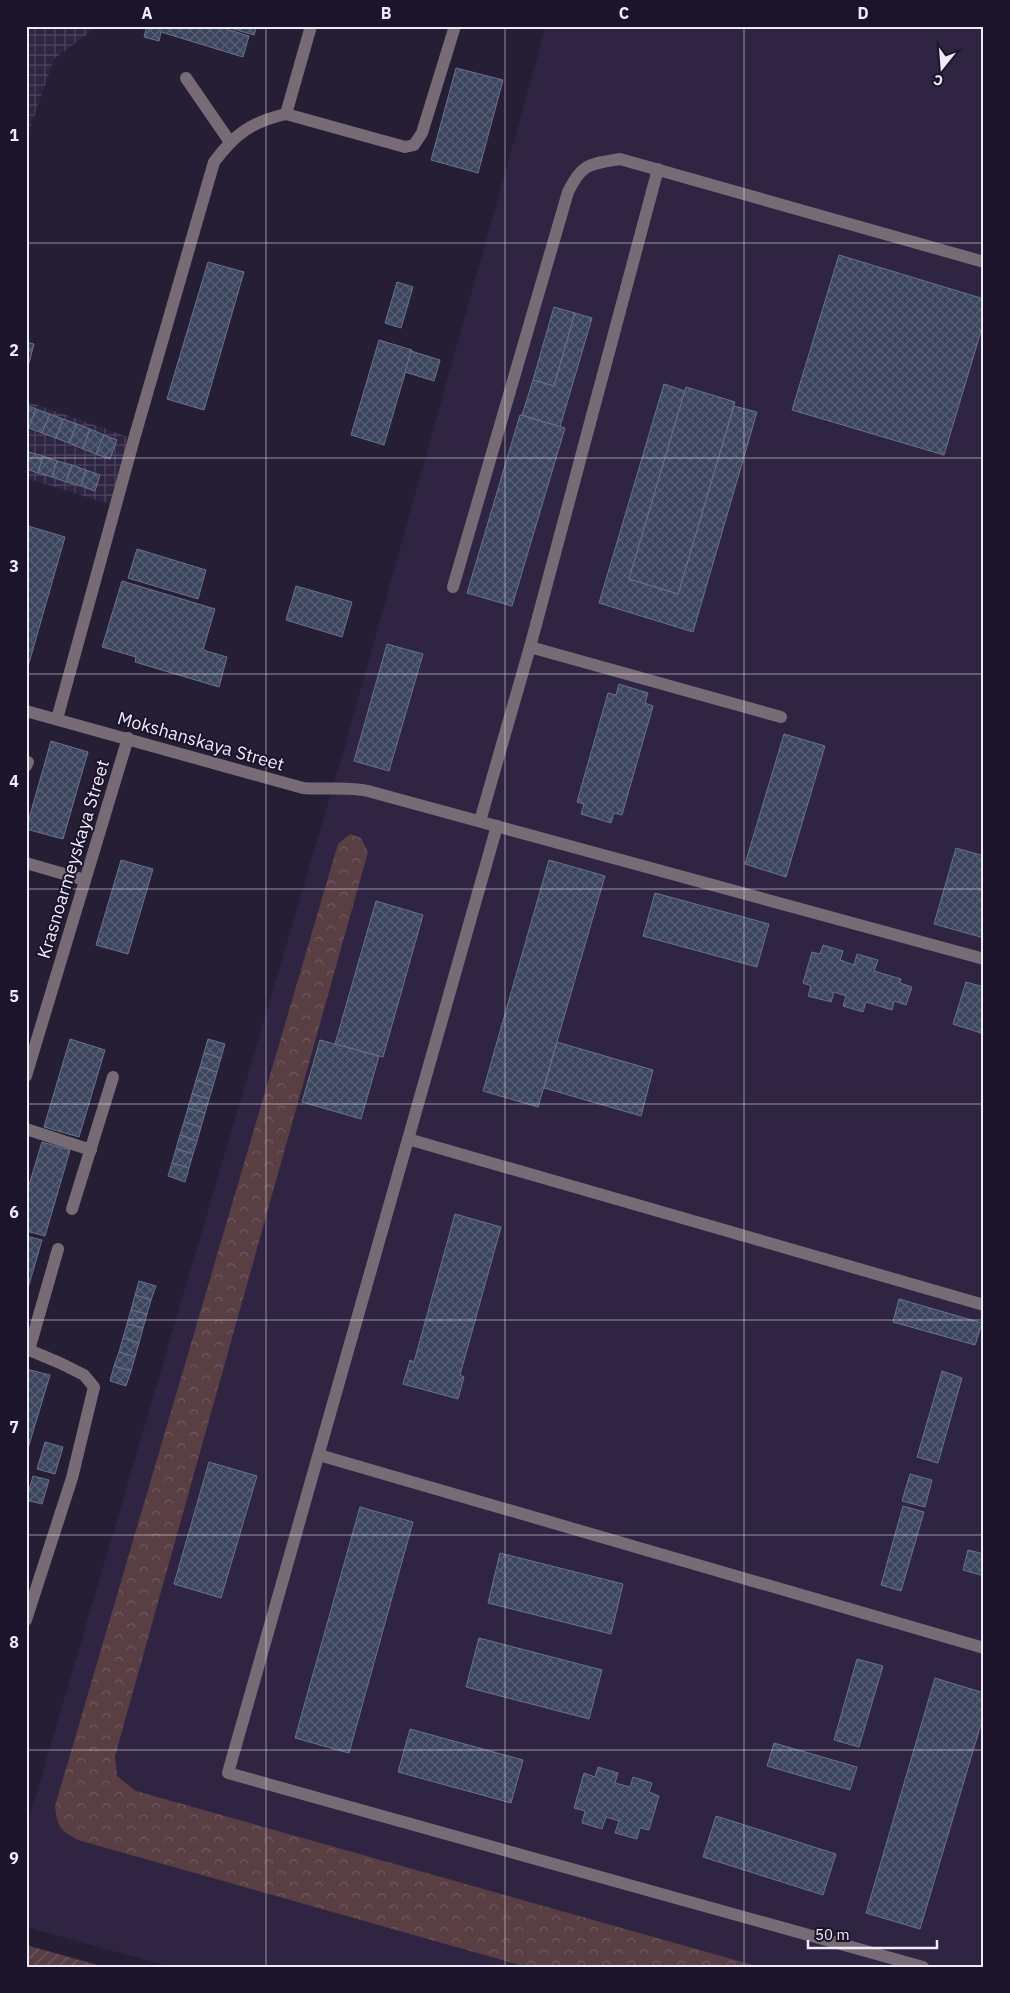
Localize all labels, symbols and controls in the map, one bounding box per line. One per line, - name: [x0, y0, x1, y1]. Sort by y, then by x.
- text: A: [142, 3, 153, 23]
- text: B: [381, 3, 392, 23]
- text: C: [619, 3, 629, 23]
- text: D: [857, 3, 869, 23]
- north arrow: [918, 42, 968, 92]
- text: С: [931, 70, 945, 90]
- text: 1: [9, 125, 19, 145]
- text: 2: [9, 340, 19, 360]
- text: 3: [9, 556, 19, 576]
- street label: Mokshanskaya Street: [115, 706, 287, 776]
- street label: Krasnoarmeyskaya Street: [32, 757, 114, 961]
- text: 4: [9, 771, 19, 791]
- text: 5: [9, 986, 19, 1006]
- text: 6: [9, 1202, 19, 1222]
- text: 7: [9, 1417, 19, 1437]
- text: 8: [9, 1632, 19, 1652]
- text: 9: [9, 1848, 19, 1868]
- scale bar: [808, 1918, 936, 1950]
- text: 50 m: [815, 1925, 850, 1944]

